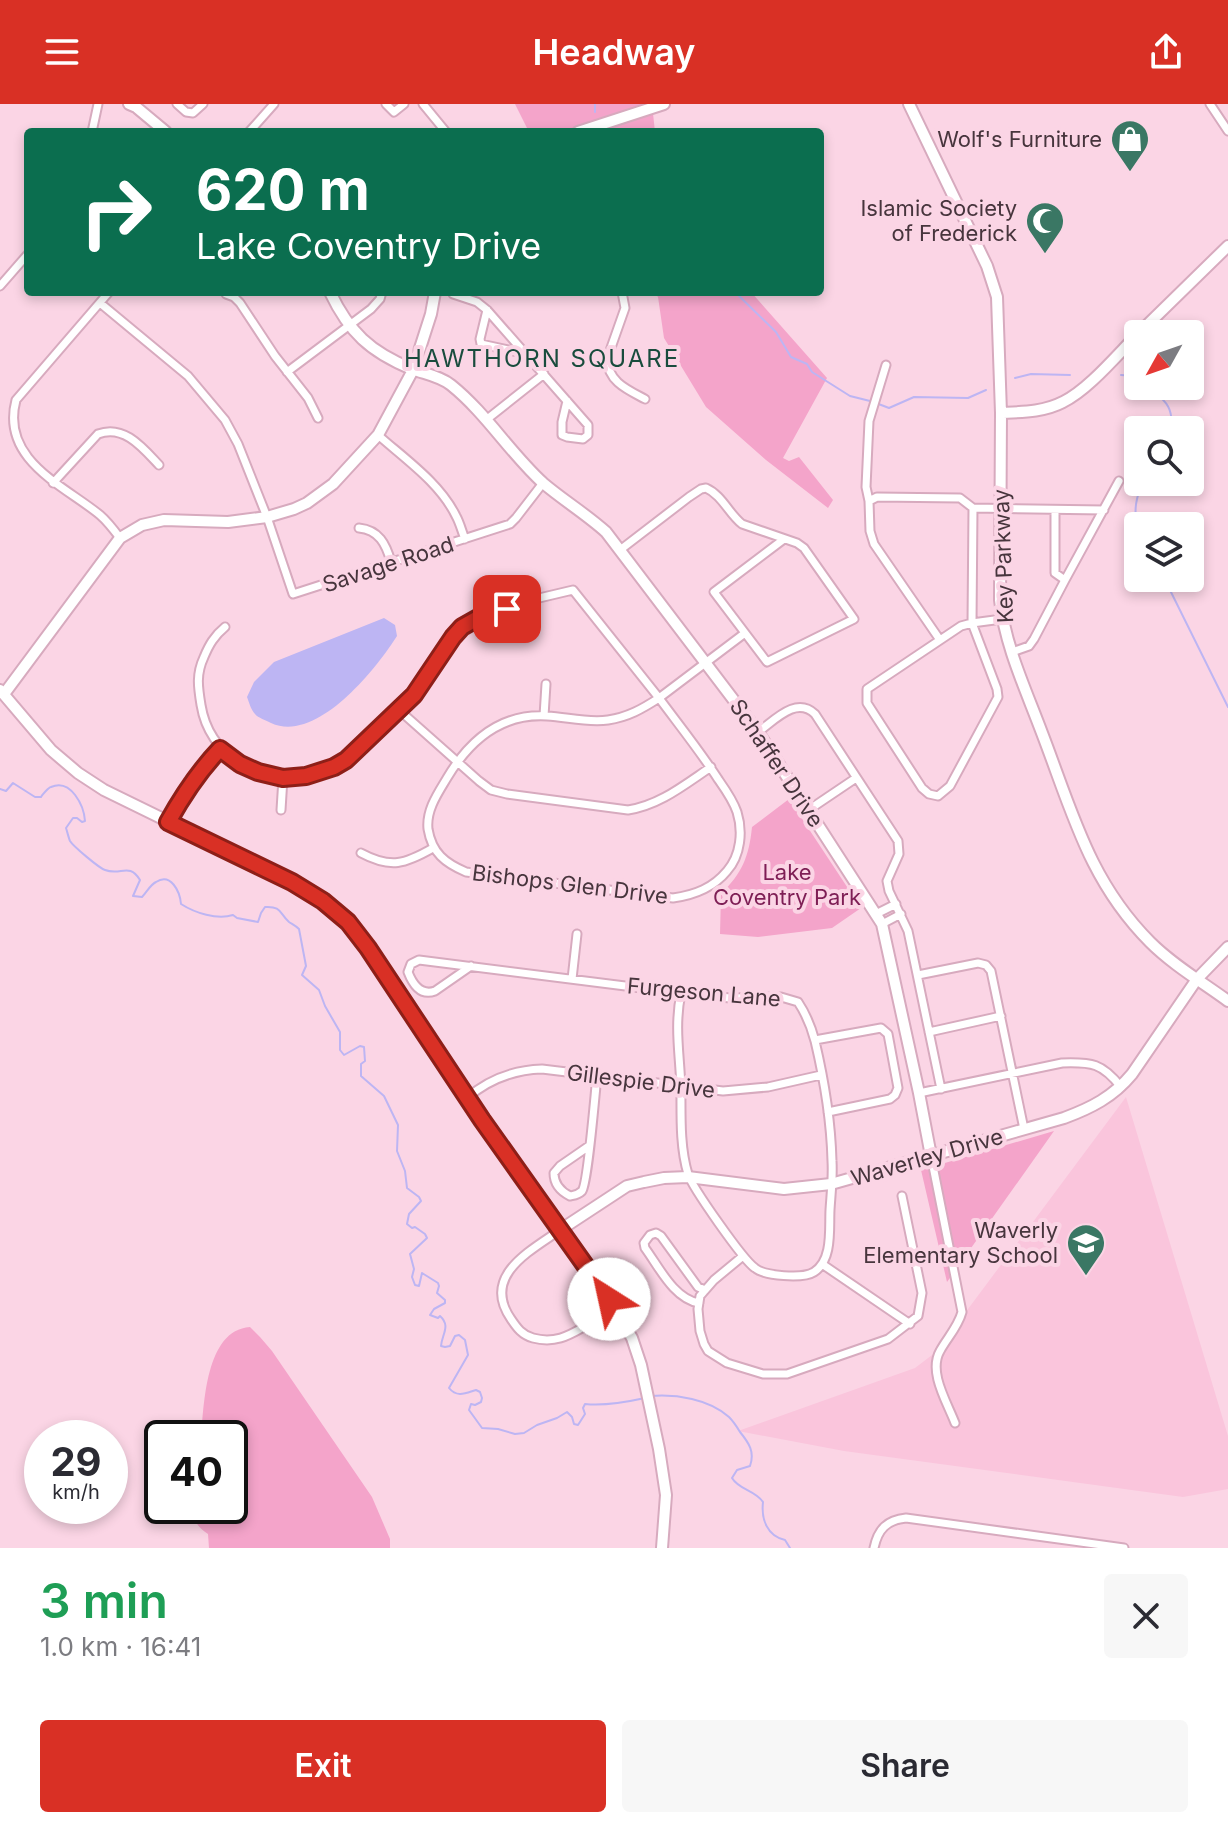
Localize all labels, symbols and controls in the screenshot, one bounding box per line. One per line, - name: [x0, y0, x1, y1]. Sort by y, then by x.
- icon: menu: [40, 30, 84, 74]
- text: Headway: [532, 30, 696, 74]
- icon: share: [1144, 30, 1188, 74]
- shop icon: Wolf's Furniture: [1109, 118, 1151, 173]
- place label: Wolf's Furniture: [937, 126, 1102, 152]
- text: 620 m: [196, 156, 370, 224]
- icon: right: [64, 160, 168, 264]
- place label: Islamic Society of Frederick: [860, 195, 1017, 246]
- mosque icon: Islamic Society of Frederick: [1024, 200, 1066, 255]
- text: Lake Coventry Drive: [196, 224, 541, 268]
- north arrow: [1124, 320, 1204, 400]
- map controls: [1124, 320, 1204, 592]
- district label: HAWTHORN SQUARE: [404, 344, 680, 373]
- button: search: [1124, 416, 1204, 496]
- street label: Key Parkway: [988, 488, 1018, 624]
- button: layers: [1124, 512, 1204, 592]
- street label: Savage Road: [319, 531, 457, 597]
- pin: [473, 575, 541, 643]
- icon: arrive: [485, 587, 529, 631]
- street label: Schaffer Drive: [725, 694, 829, 832]
- street label: Bishops Glen Drive: [471, 859, 669, 909]
- park label: Lake Coventry Park: [713, 859, 861, 910]
- street label: Furgeson Lane: [626, 972, 782, 1012]
- street label: Gillespie Drive: [565, 1059, 717, 1103]
- street label: Waverley Drive: [848, 1123, 1006, 1191]
- place label: Waverly Elementary School: [863, 1217, 1058, 1268]
- school or university icon: Waverly Elementary School: [1065, 1222, 1107, 1277]
- position arrow: [567, 1257, 651, 1341]
- speed limit sign: 40: [144, 1420, 248, 1524]
- text: 29: [50, 1437, 102, 1486]
- text: km/h: [52, 1480, 100, 1504]
- text: 3 min: [40, 1571, 168, 1630]
- button: close: [1104, 1574, 1188, 1658]
- text: 1.0 km · 16:41: [40, 1631, 201, 1662]
- button: Exit: [40, 1720, 606, 1812]
- button: Share: [622, 1720, 1188, 1812]

